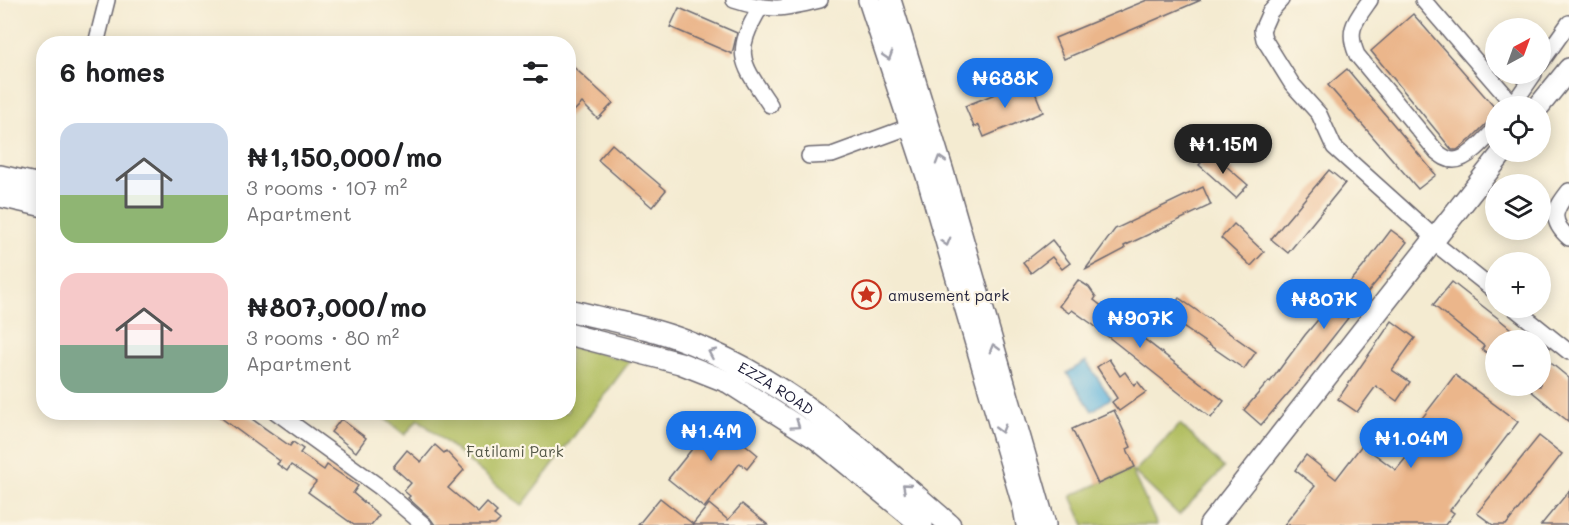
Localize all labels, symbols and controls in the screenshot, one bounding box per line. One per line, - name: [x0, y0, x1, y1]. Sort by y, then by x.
- north arrow: [1485, 18, 1551, 84]
- map controls: [1485, 18, 1551, 396]
- one-way arrow: [881, 50, 893, 61]
- text: 6 homes: [60, 55, 165, 89]
- icon: filters: [519, 56, 552, 89]
- pin: ₦688K: [963, 58, 1047, 109]
- text: ₦688K: [971, 64, 1039, 90]
- button: locate: [1485, 96, 1551, 162]
- pin: ₦1.15M: [1174, 124, 1272, 175]
- text: ₦1.15M: [1188, 130, 1258, 156]
- text: ₦1,150,000/mo: [246, 140, 442, 174]
- icon: home: [108, 147, 180, 219]
- one-way arrow: [935, 155, 947, 166]
- text: 3 rooms · 107 m²: [246, 174, 407, 200]
- button: layers: [1485, 174, 1551, 240]
- text: Apartment: [246, 200, 352, 226]
- one-way arrow: [939, 236, 951, 247]
- button: +: [1485, 252, 1551, 318]
- place icon: amusement park: [851, 279, 883, 311]
- pin: ₦807K: [1282, 279, 1366, 330]
- place label: amusement park: [888, 285, 1009, 305]
- text: ₦807K: [1290, 285, 1358, 311]
- text: ₦807,000/mo: [246, 290, 426, 324]
- icon: home: [108, 297, 180, 369]
- pin: ₦907K: [1098, 298, 1182, 349]
- text: ₦907K: [1106, 304, 1174, 330]
- text: 3 rooms · 80 m²: [246, 324, 399, 350]
- button: −: [1485, 330, 1551, 396]
- one-way arrow: [989, 343, 1001, 354]
- one-way arrow: [707, 348, 718, 360]
- text: Apartment: [246, 350, 352, 376]
- street label: EZZA ROAD: [735, 357, 818, 419]
- pin: ₦1.4M: [669, 411, 753, 462]
- text: ₦1.4M: [680, 417, 742, 443]
- one-way arrow: [789, 418, 800, 429]
- pin: ₦1.04M: [1362, 418, 1460, 469]
- one-way arrow: [994, 423, 1006, 434]
- text: ₦1.04M: [1374, 424, 1448, 450]
- park label: Fatilami Park: [466, 441, 564, 461]
- one-way arrow: [902, 483, 913, 494]

